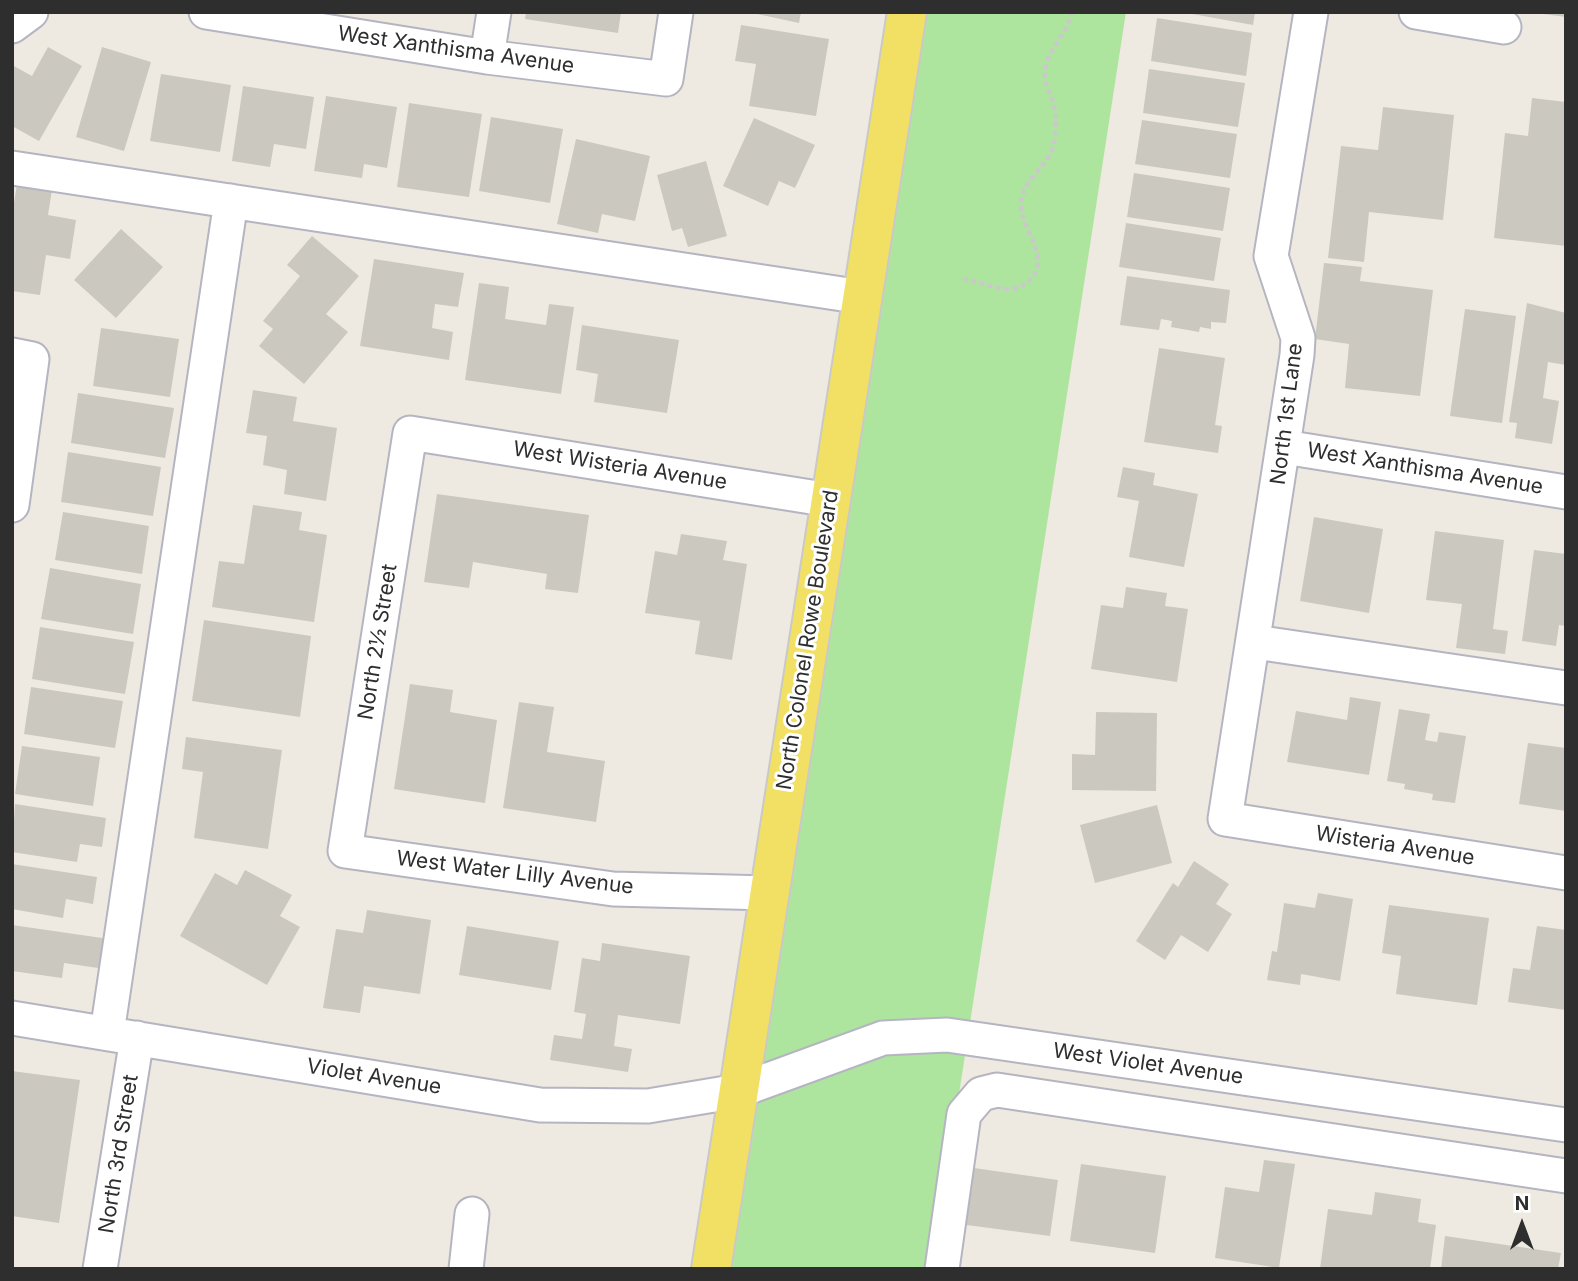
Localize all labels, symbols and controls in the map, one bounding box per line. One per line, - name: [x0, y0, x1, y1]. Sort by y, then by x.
- street label: West Xanthisma Avenue: [336, 21, 576, 79]
- street label: North 1st Lane: [1266, 342, 1308, 486]
- street label: West Wisteria Avenue: [511, 437, 729, 495]
- street label: West Xanthisma Avenue: [1305, 438, 1545, 500]
- street label: North Colonel Rowe Boulevard: [772, 488, 844, 792]
- street label: North 2½ Street: [353, 562, 403, 722]
- street label: Wisteria Avenue: [1314, 821, 1476, 871]
- street label: West Water Lilly Avenue: [395, 846, 635, 900]
- street label: West Violet Avenue: [1051, 1038, 1245, 1090]
- street label: Violet Avenue: [305, 1054, 443, 1100]
- street label: North 3rd Street: [94, 1073, 144, 1235]
- north arrow: [1487, 1190, 1557, 1260]
- text: N: [1515, 1192, 1529, 1215]

